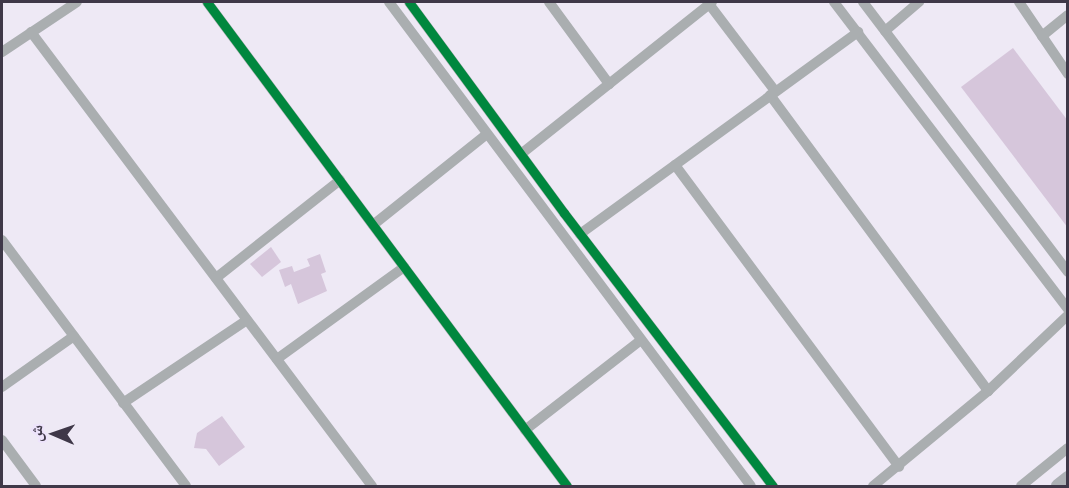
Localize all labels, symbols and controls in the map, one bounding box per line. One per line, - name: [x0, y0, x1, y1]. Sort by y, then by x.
- north arrow: [24, 404, 84, 464]
- text: ش: [26, 425, 46, 442]

